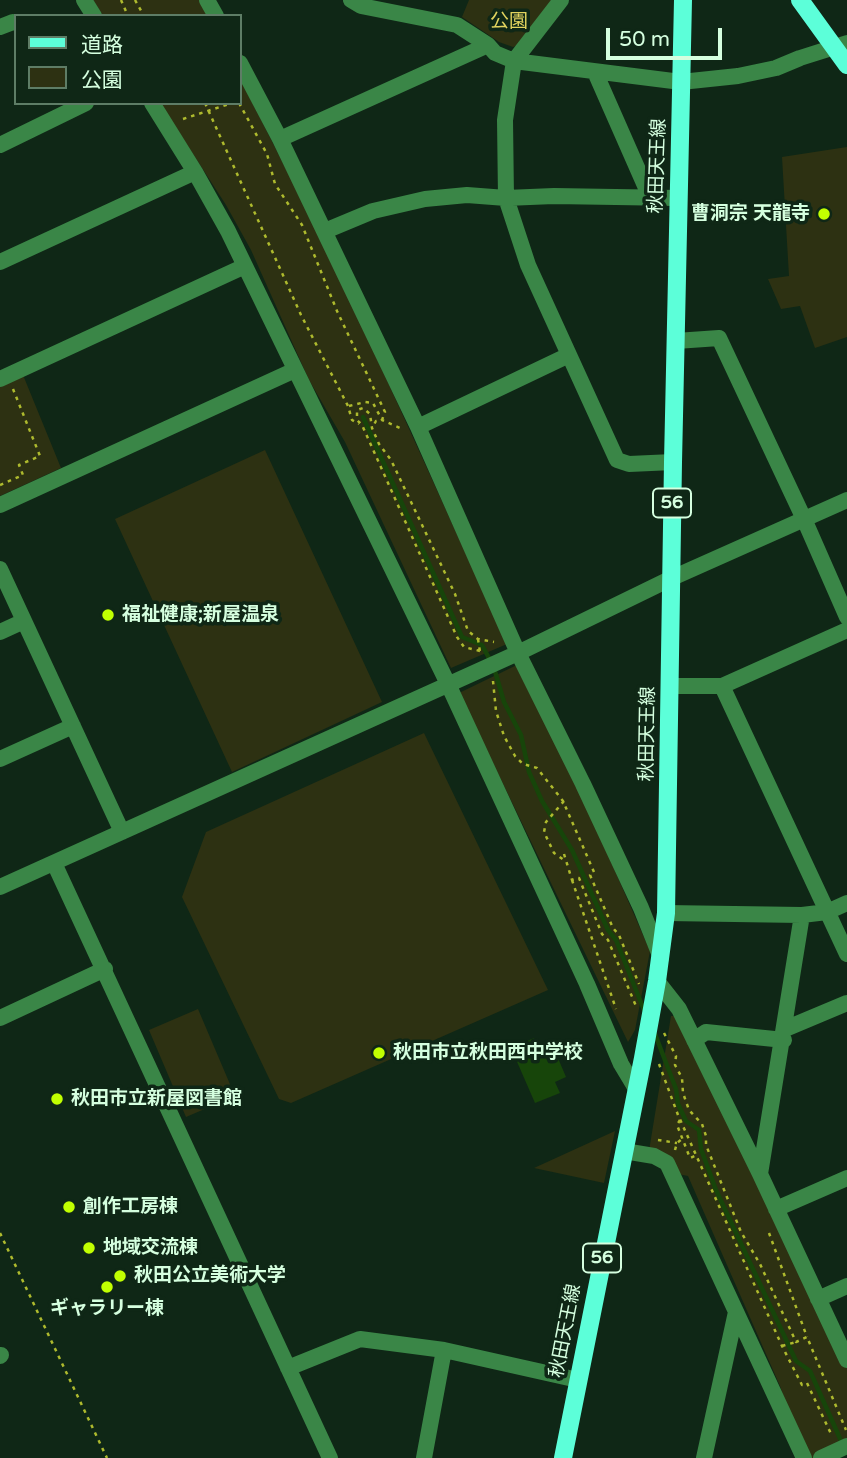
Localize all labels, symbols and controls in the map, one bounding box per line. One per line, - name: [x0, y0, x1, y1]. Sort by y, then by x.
- park label: 公園: [490, 11, 528, 33]
- legend: [14, 14, 242, 105]
- scale bar: [609, 14, 724, 58]
- text: 50 m: [619, 27, 670, 52]
- text: 道路: [81, 33, 123, 58]
- text: 公園: [81, 68, 123, 93]
- street label: 秋田天王線: [645, 118, 671, 214]
- place label: 曹洞宗 天龍寺: [691, 203, 810, 225]
- marker: 曹洞宗 天龍寺: [816, 206, 832, 222]
- road number: 56: [653, 489, 691, 518]
- place label: 福祉健康;新屋温泉: [122, 604, 279, 626]
- marker: 福祉健康;新屋温泉: [100, 607, 116, 623]
- street label: 秋田天王線: [636, 686, 660, 782]
- place label: 秋田市立秋田西中学校: [393, 1042, 583, 1064]
- marker: 秋田市立秋田西中学校: [371, 1045, 387, 1061]
- place label: 秋田市立新屋図書館: [71, 1088, 242, 1110]
- marker: 秋田市立新屋図書館: [49, 1091, 65, 1107]
- place label: 創作工房棟: [83, 1196, 178, 1218]
- marker: 創作工房棟: [61, 1199, 77, 1215]
- place label: 地域交流棟: [103, 1237, 198, 1259]
- marker: 地域交流棟: [81, 1240, 97, 1256]
- road number: 56: [583, 1244, 621, 1273]
- place label: 秋田公立美術大学: [134, 1265, 286, 1287]
- marker: 秋田公立美術大学: [112, 1268, 128, 1284]
- marker: ギャラリー棟: [99, 1279, 115, 1295]
- street label: 秋田天王線: [546, 1282, 586, 1380]
- place label: ギャラリー棟: [50, 1298, 164, 1320]

